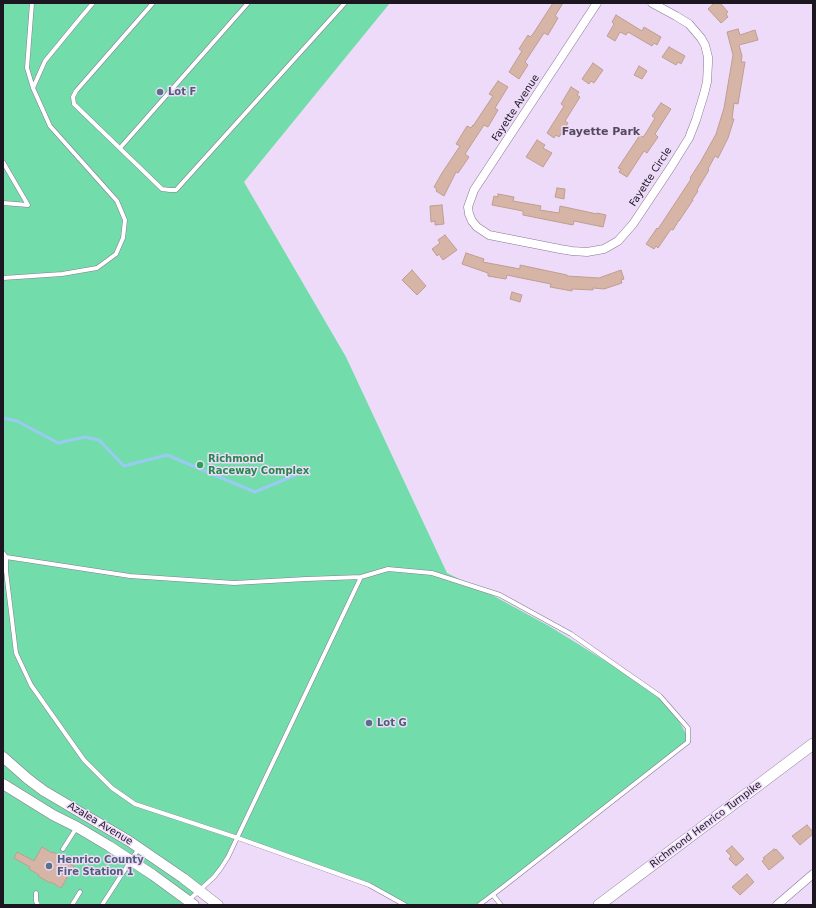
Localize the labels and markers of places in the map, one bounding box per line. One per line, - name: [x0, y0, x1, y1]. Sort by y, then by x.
- place label: Lot F: [168, 86, 196, 98]
- marker: Lot F: [155, 87, 165, 97]
- place label: Richmond Raceway Complex: [208, 453, 309, 476]
- marker: Richmond Raceway Complex: [195, 460, 205, 470]
- place label: Lot G: [377, 717, 407, 729]
- marker: Lot G: [364, 718, 374, 728]
- place label: Henrico County Fire Station 1: [57, 854, 144, 878]
- marker: Henrico County Fire Station 1: [44, 861, 54, 871]

